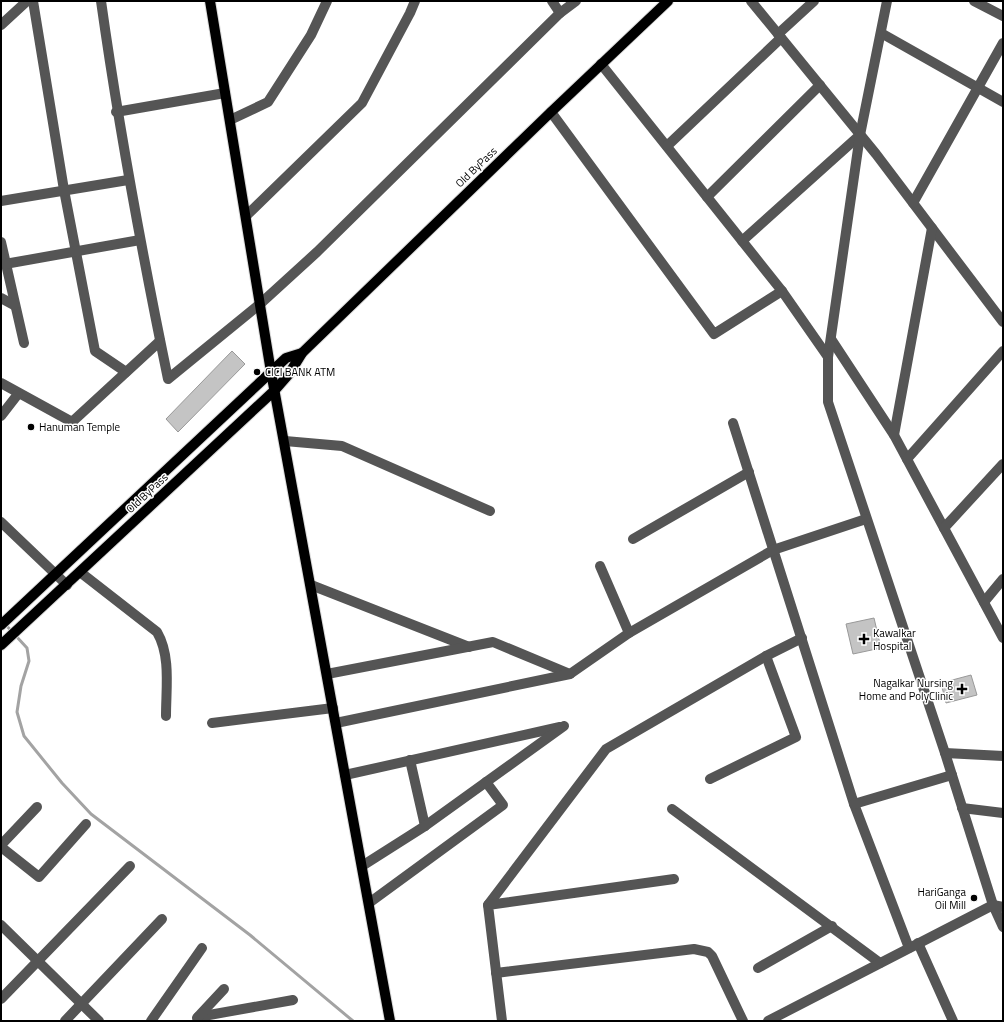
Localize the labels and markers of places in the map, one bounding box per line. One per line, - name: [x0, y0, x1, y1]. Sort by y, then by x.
- place label: CICI BANK ATM: [265, 364, 335, 380]
- marker: CICI BANK ATM: [252, 367, 262, 377]
- place label: Hanuman Temple: [39, 419, 121, 435]
- marker: Hanuman Temple: [26, 422, 36, 432]
- place label: Kawalkar Hospital: [873, 625, 916, 654]
- marker: Kawalkar Hospital: [858, 633, 870, 645]
- place label: Nagalkar Nursing Home and PolyClinic: [859, 675, 953, 704]
- marker: Nagalkar Nursing Home and PolyClinic: [956, 683, 968, 695]
- place label: HariGanga Oil Mill: [917, 884, 966, 913]
- marker: HariGanga Oil Mill: [969, 893, 979, 903]

